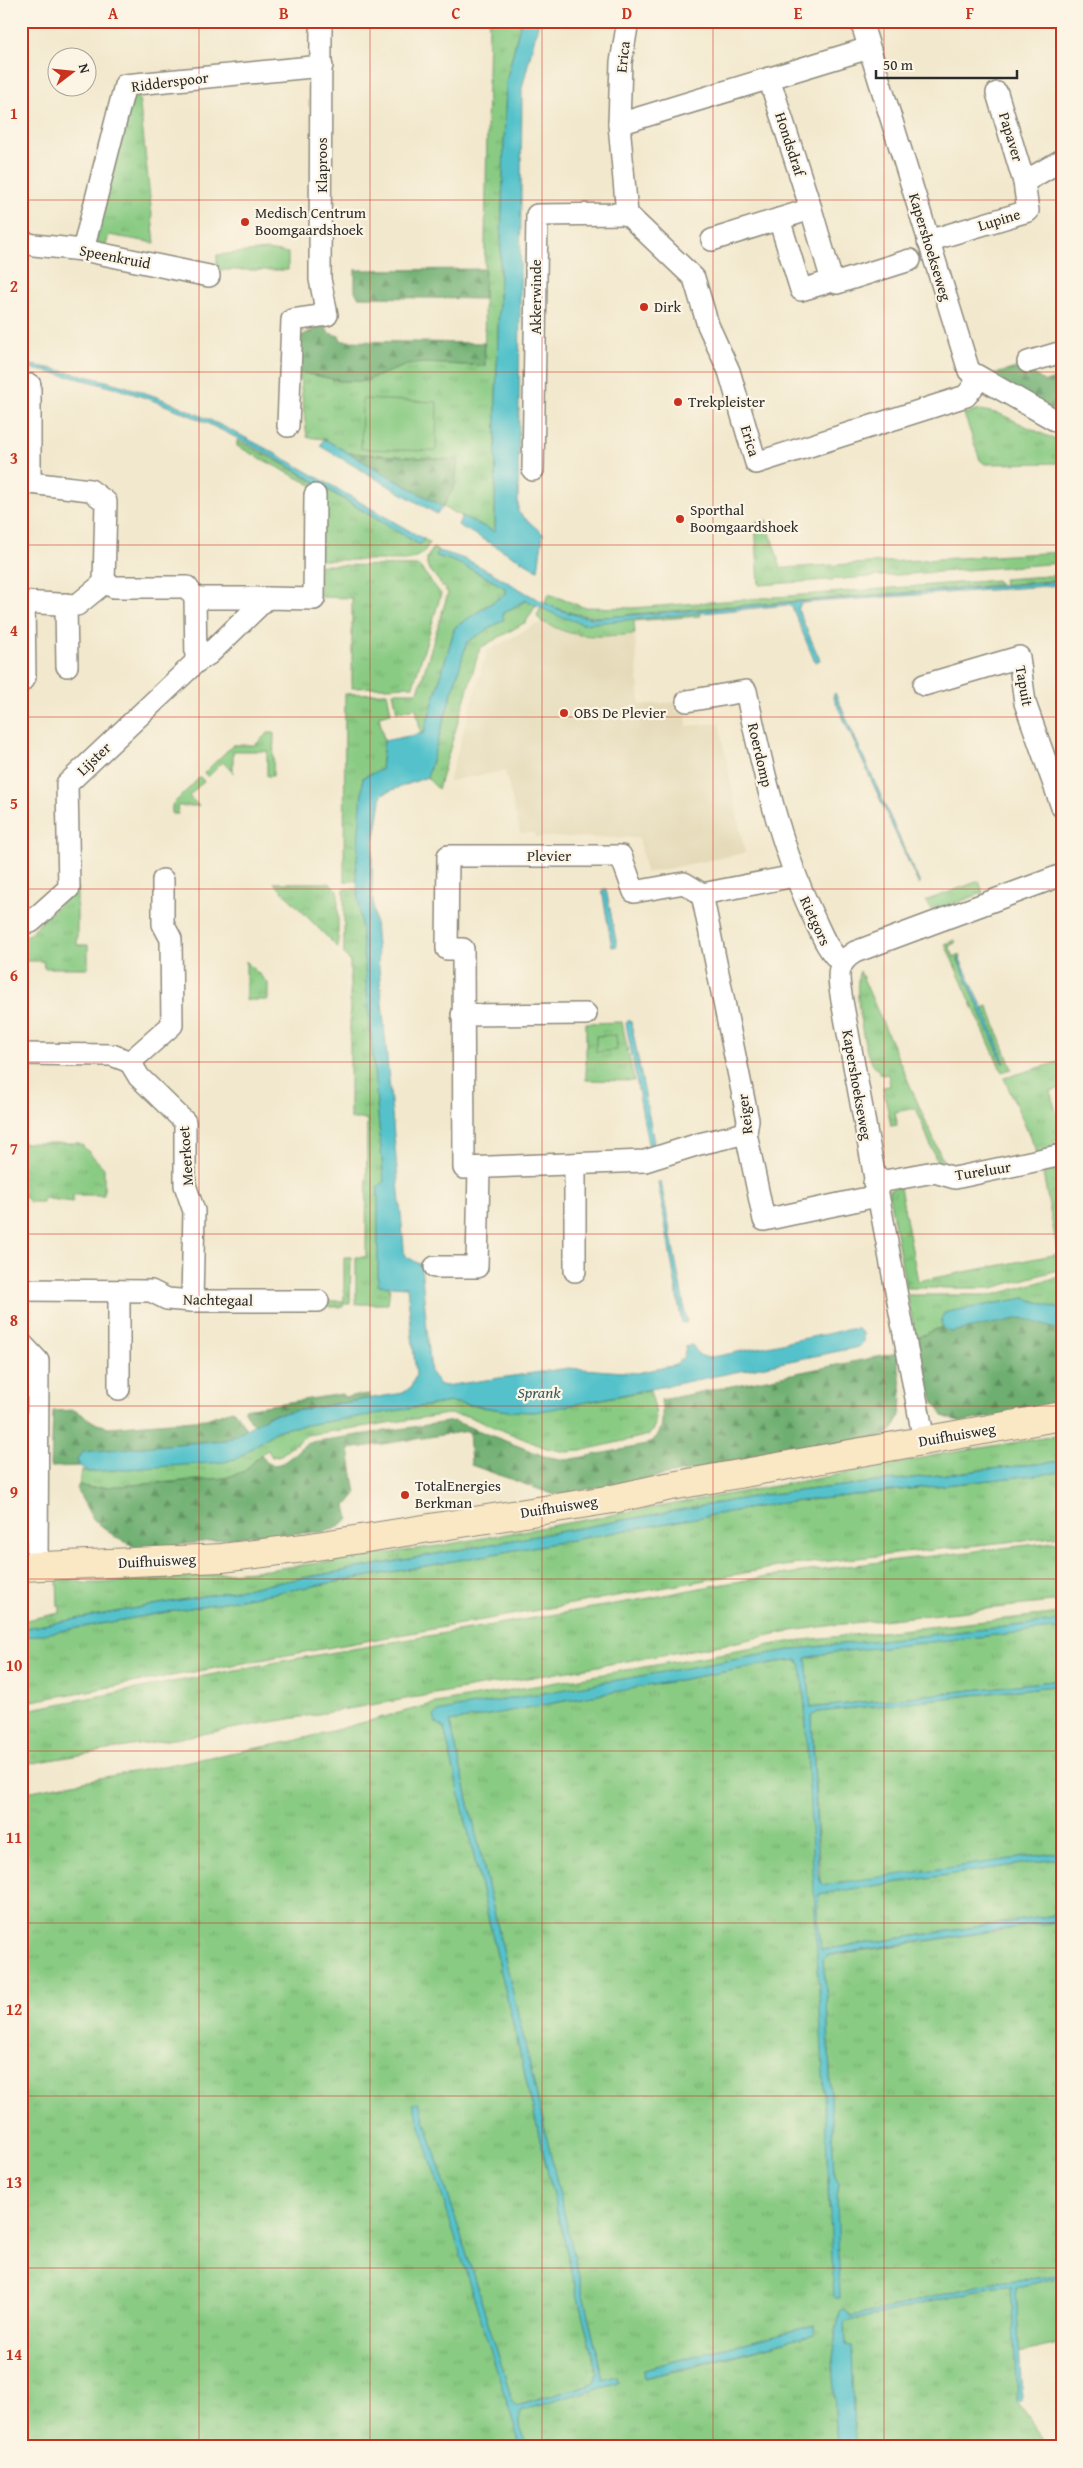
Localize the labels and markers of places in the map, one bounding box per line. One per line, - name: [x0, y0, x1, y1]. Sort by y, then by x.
- place label: Medisch Centrum Boomgaardshoek: [255, 202, 367, 240]
- marker: Medisch Centrum Boomgaardshoek: [239, 216, 251, 228]
- place label: Dirk: [654, 296, 682, 317]
- marker: Dirk: [638, 301, 650, 313]
- place label: Trekpleister: [688, 391, 765, 412]
- marker: Trekpleister: [672, 396, 684, 408]
- place label: Sporthal Boomgaardshoek: [690, 499, 799, 537]
- marker: Sporthal Boomgaardshoek: [674, 513, 686, 525]
- place label: OBS De Plevier: [574, 702, 666, 723]
- marker: OBS De Plevier: [558, 707, 570, 719]
- place label: TotalEnergies Berkman: [415, 1475, 501, 1513]
- marker: TotalEnergies Berkman: [399, 1489, 411, 1501]

